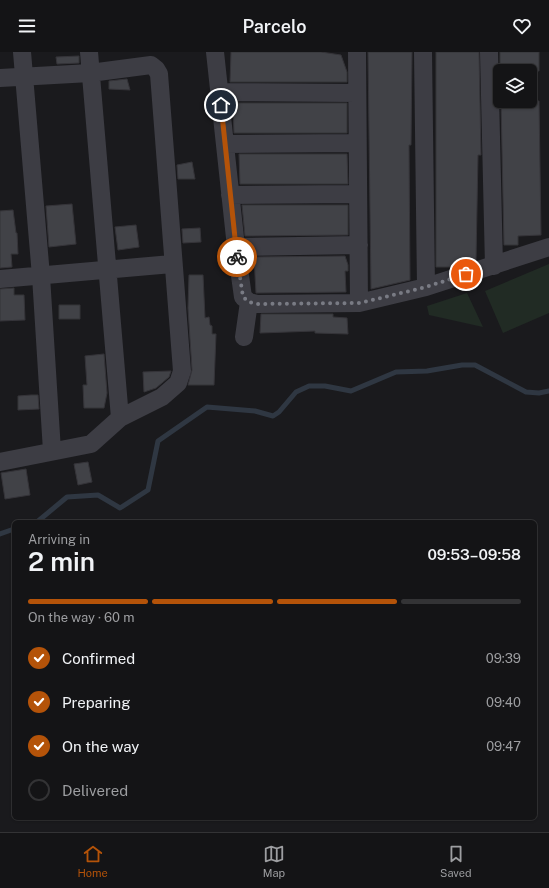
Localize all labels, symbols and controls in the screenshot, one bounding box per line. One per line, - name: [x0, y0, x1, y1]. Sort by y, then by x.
- icon: menu: [16, 15, 38, 37]
- icon: heart: [511, 15, 533, 37]
- text: Parcelo: [242, 16, 307, 37]
- map controls: [493, 64, 537, 108]
- button: layers: [493, 64, 537, 108]
- pin: [204, 88, 238, 122]
- icon: home: [210, 94, 232, 116]
- courier: [217, 237, 257, 277]
- icon: bike: [226, 246, 248, 268]
- pin: [449, 257, 483, 291]
- icon: bag: [455, 263, 477, 285]
- text: Arriving in: [28, 532, 90, 547]
- text: 2 min: [28, 546, 95, 577]
- text: 09:53–09:58: [427, 546, 521, 563]
- text: On the way · 60 m: [28, 610, 134, 625]
- icon: check: [28, 647, 50, 669]
- text: Confirmed: [62, 650, 135, 667]
- text: 09:39: [486, 651, 521, 666]
- icon: check: [28, 691, 50, 713]
- text: Preparing: [62, 694, 131, 711]
- text: 09:40: [486, 695, 521, 710]
- icon: check: [28, 735, 50, 757]
- text: On the way: [62, 738, 139, 755]
- text: 09:47: [486, 739, 521, 754]
- text: Delivered: [62, 782, 128, 799]
- tab: Home: [77, 843, 108, 879]
- tab: Map: [263, 843, 285, 879]
- tab: Saved: [440, 843, 472, 879]

